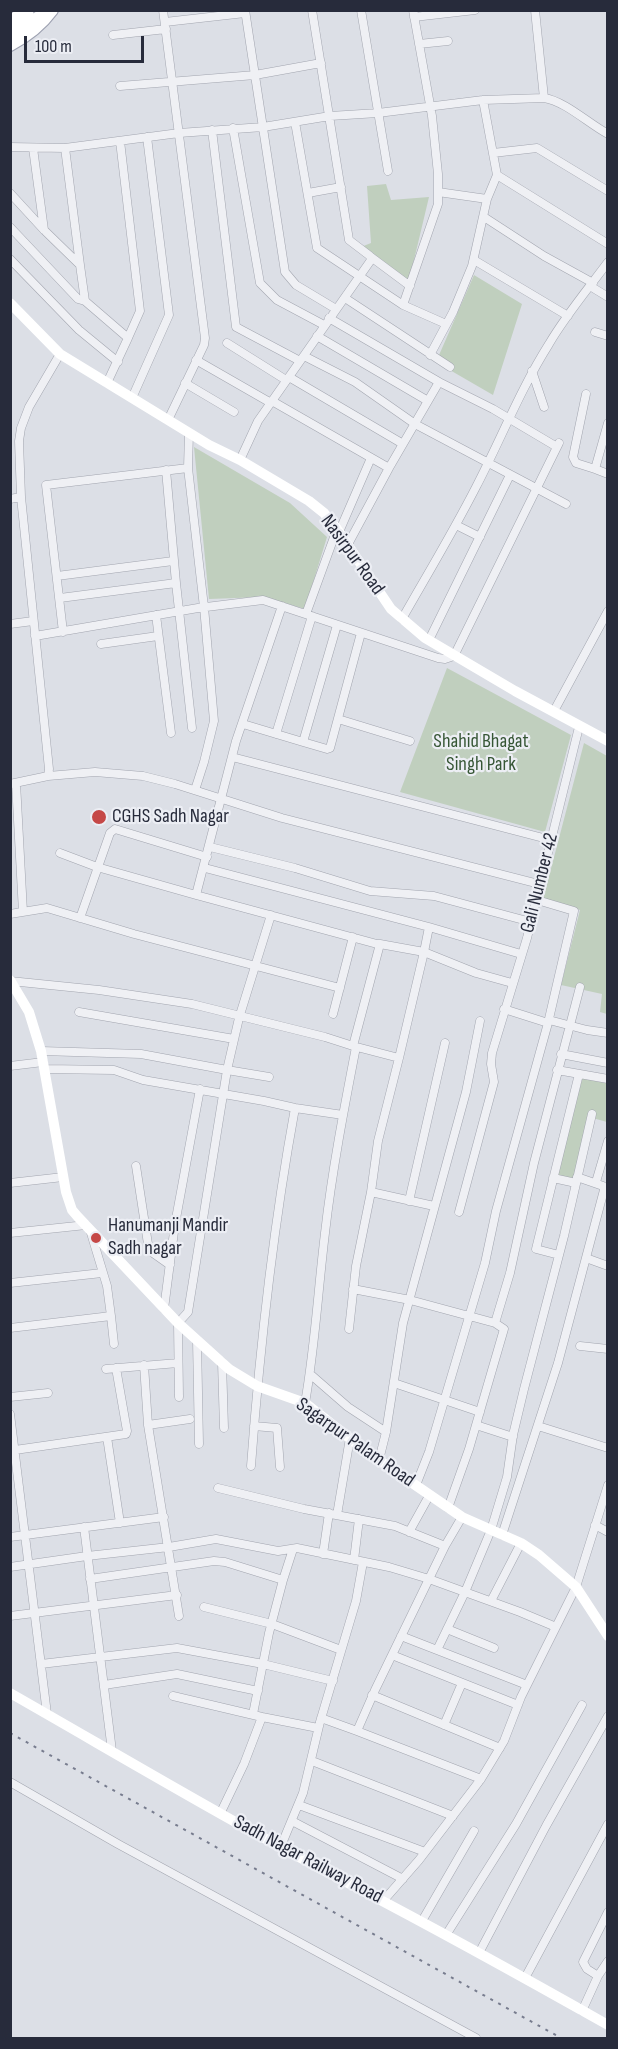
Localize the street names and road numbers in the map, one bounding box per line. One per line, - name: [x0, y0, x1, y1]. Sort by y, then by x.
- street label: Nasirpur Road: [315, 510, 389, 600]
- street label: Gali Number 42: [516, 831, 564, 935]
- street label: Sagarpur Palam Road: [291, 1393, 419, 1493]
- street label: Sadh Nagar Railway Road: [229, 1811, 387, 1909]

